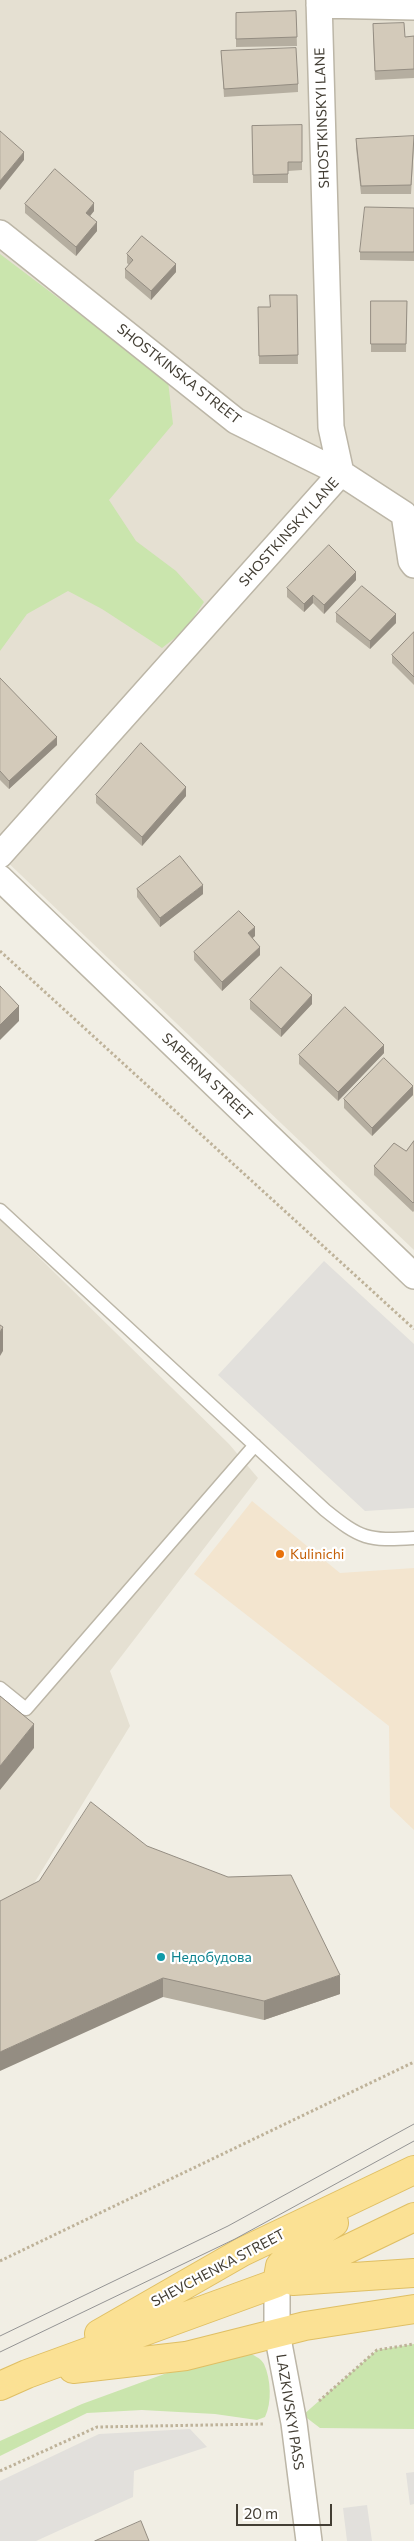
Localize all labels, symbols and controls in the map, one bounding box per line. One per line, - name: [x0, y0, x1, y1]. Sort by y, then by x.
- street label: SHOSTKINSKYI LANE: [311, 47, 333, 189]
- street label: SHOSTKINSKA STREET: [114, 320, 244, 428]
- street label: SHOSTKINSKYI LANE: [236, 474, 342, 590]
- street label: SAPERNA STREET: [158, 1030, 256, 1124]
- place label: Kulinichi: [290, 1546, 344, 1562]
- marker: Kulinichi: [274, 1548, 286, 1560]
- place label: Недобудова: [171, 1949, 252, 1965]
- marker: Недобудова: [155, 1951, 167, 1963]
- street label: SHEVCHENKA STREET: [148, 2226, 288, 2310]
- street label: LAZKIVSKYI PASS: [273, 2353, 307, 2471]
- scale bar: [239, 2494, 335, 2526]
- text: 20 m: [244, 2504, 278, 2522]

